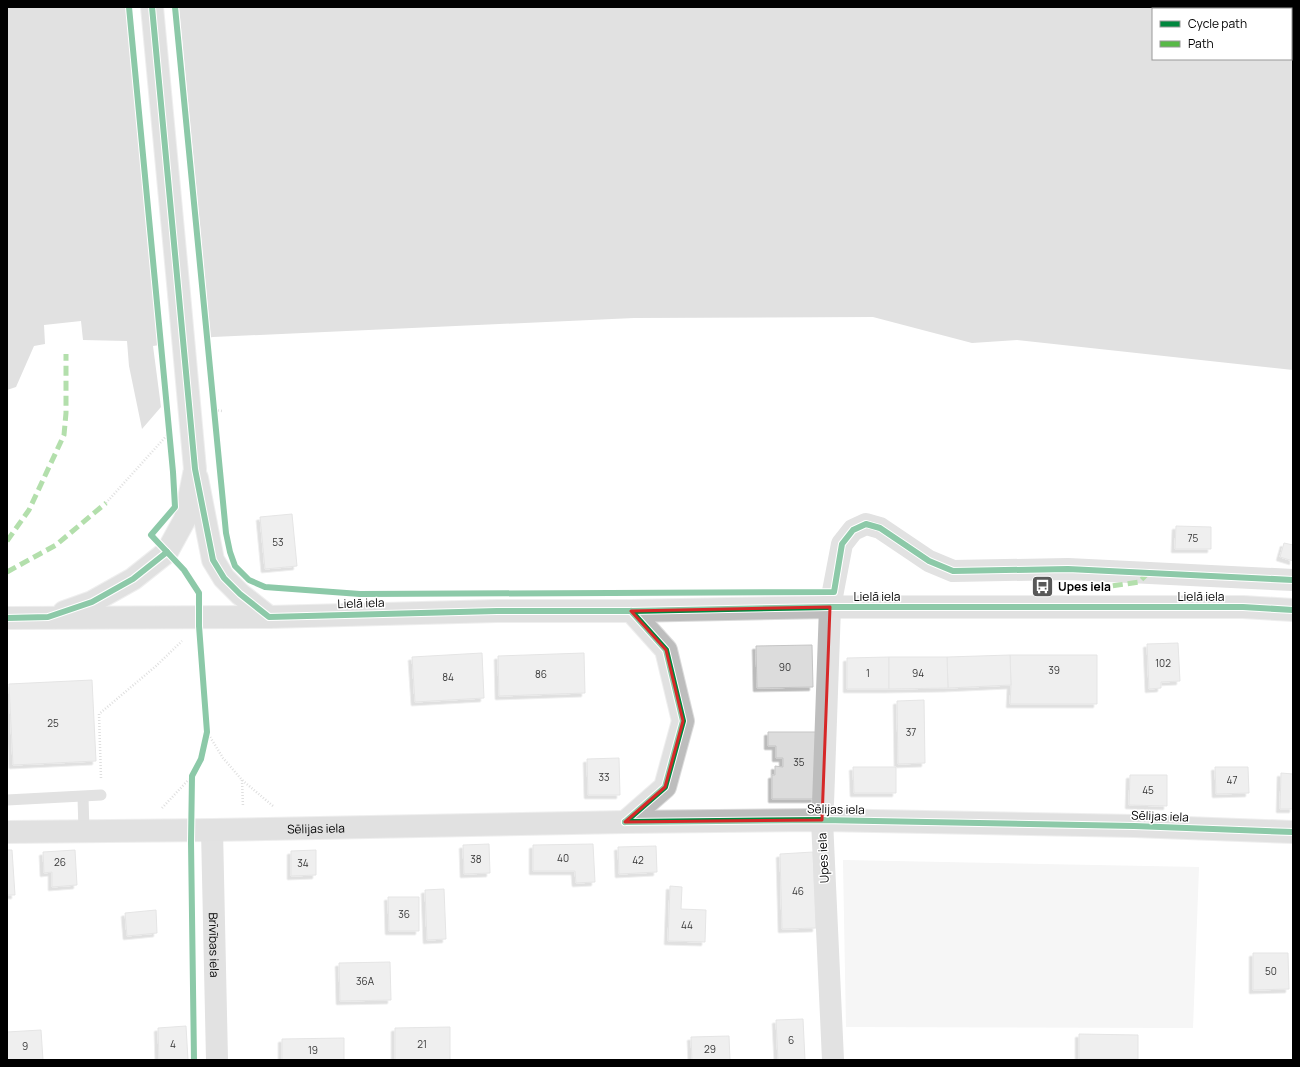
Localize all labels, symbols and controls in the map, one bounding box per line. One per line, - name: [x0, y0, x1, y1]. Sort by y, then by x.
- legend: [1152, 8, 1292, 60]
- text: Cycle path: [1188, 15, 1247, 32]
- text: Path: [1188, 35, 1214, 52]
- house number: 75: [1188, 531, 1199, 545]
- house number: 53: [272, 535, 284, 549]
- bus stop icon: Upes iela: [1029, 573, 1055, 599]
- place label: Upes iela: [1058, 578, 1111, 595]
- street label: Lielā iela: [853, 588, 901, 605]
- street label: Lielā iela: [1177, 588, 1225, 605]
- street label: Lielā iela: [337, 594, 385, 612]
- house number: 102: [1155, 656, 1171, 670]
- house number: 90: [779, 660, 791, 674]
- house number: 39: [1048, 663, 1060, 677]
- house number: 1: [866, 666, 870, 680]
- house number: 94: [912, 666, 924, 680]
- house number: 86: [535, 667, 547, 681]
- house number: 84: [442, 670, 454, 684]
- house number: 25: [47, 716, 59, 730]
- house number: 37: [906, 725, 916, 739]
- house number: 35: [793, 755, 805, 769]
- house number: 33: [598, 770, 610, 784]
- house number: 47: [1227, 773, 1237, 787]
- house number: 45: [1142, 783, 1154, 797]
- street label: Sēlijas iela: [807, 800, 865, 818]
- street label: Sēlijas iela: [1131, 806, 1189, 826]
- street label: Sēlijas iela: [287, 819, 345, 837]
- street label: Upes iela: [813, 832, 833, 884]
- house number: 40: [557, 851, 569, 865]
- house number: 38: [470, 852, 482, 866]
- house number: 42: [632, 853, 644, 867]
- house number: 26: [54, 855, 66, 869]
- house number: 34: [297, 856, 309, 870]
- house number: 46: [792, 884, 804, 898]
- house number: 36: [398, 907, 410, 921]
- street label: Brīvības iela: [205, 912, 224, 978]
- house number: 44: [681, 918, 693, 932]
- house number: 50: [1265, 964, 1277, 978]
- house number: 36A: [356, 974, 375, 988]
- house number: 6: [788, 1033, 794, 1047]
- house number: 4: [170, 1037, 176, 1051]
- house number: 21: [417, 1037, 427, 1051]
- house number: 9: [22, 1039, 28, 1053]
- house number: 29: [704, 1042, 716, 1056]
- house number: 19: [308, 1043, 318, 1057]

